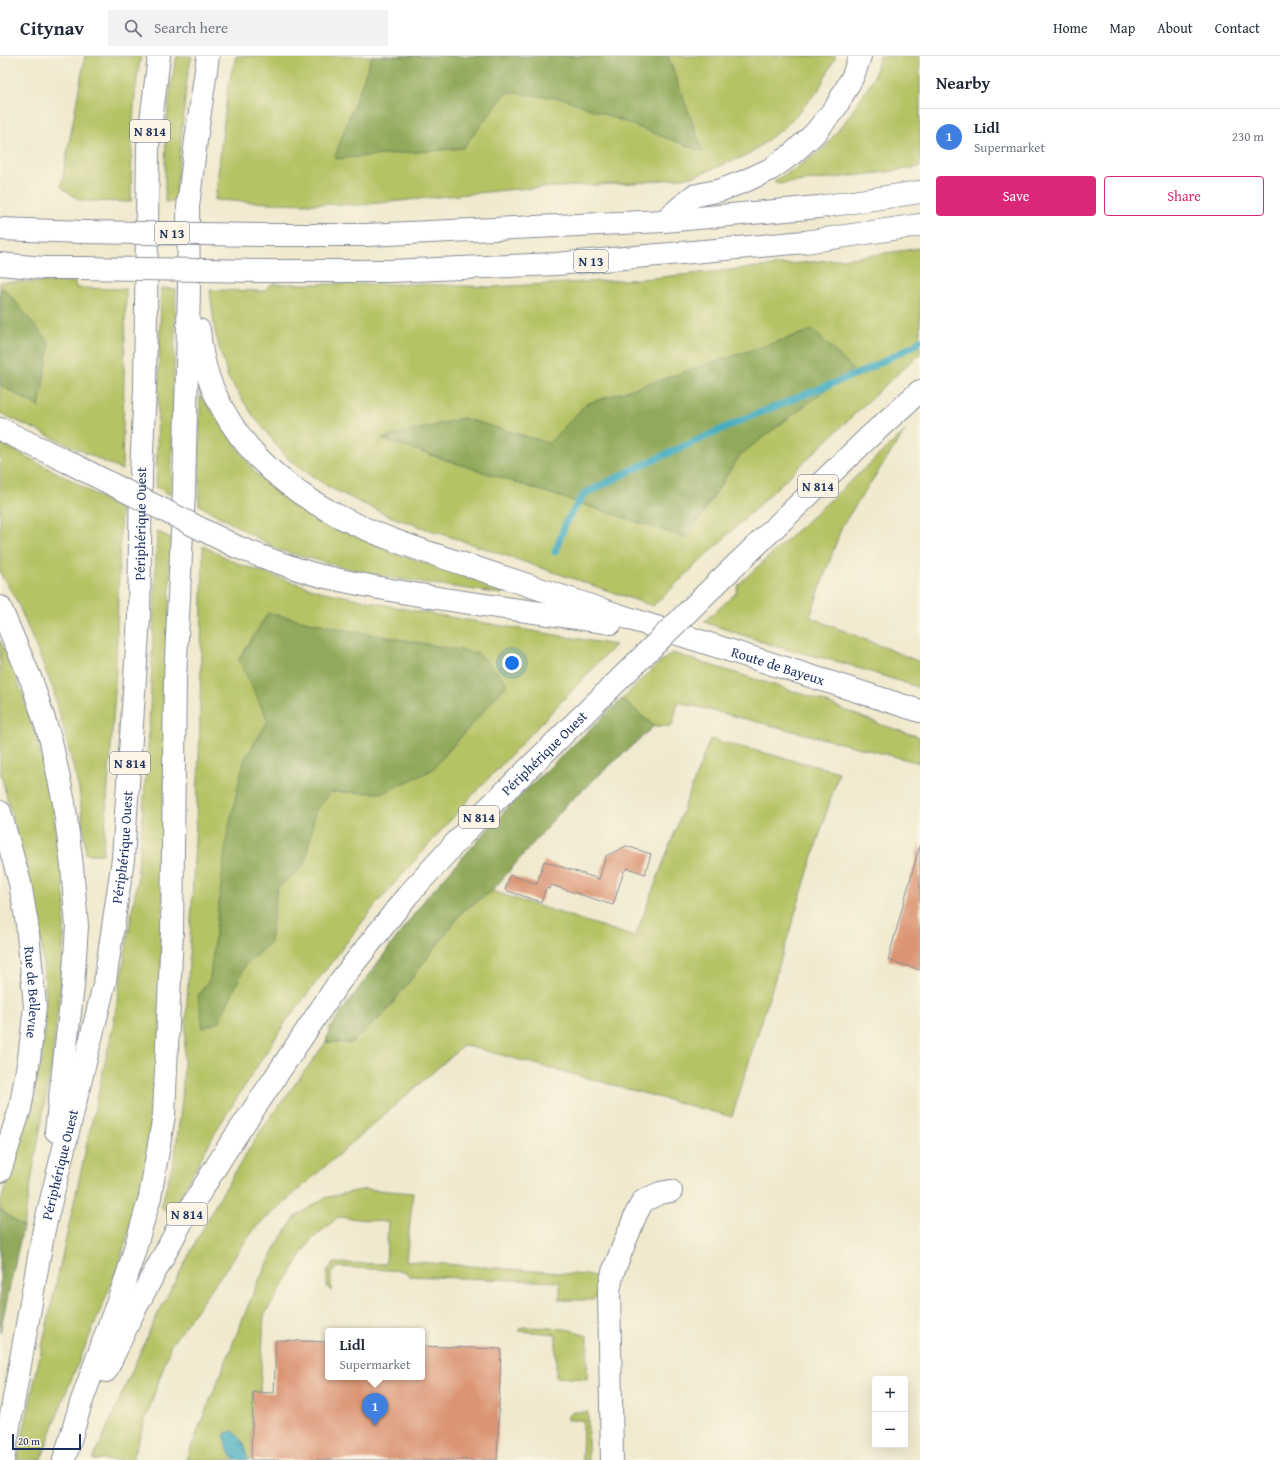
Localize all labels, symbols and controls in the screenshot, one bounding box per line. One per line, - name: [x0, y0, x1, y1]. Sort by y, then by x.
- search box: [108, 10, 388, 46]
- text: Citynav: [20, 14, 84, 42]
- icon: search: [122, 17, 144, 39]
- text: Search here: [154, 17, 228, 38]
- text: Home: [1053, 18, 1088, 38]
- text: Map: [1110, 18, 1135, 38]
- text: About: [1157, 18, 1193, 38]
- text: Contact: [1215, 18, 1260, 38]
- text: Nearby: [936, 70, 990, 95]
- text: Lidl: [974, 117, 1000, 138]
- road number: N 814: [130, 120, 170, 142]
- text: 1: [946, 127, 952, 146]
- text: 230 m: [1232, 127, 1264, 146]
- text: Supermarket: [974, 138, 1045, 157]
- button: Save: [936, 176, 1096, 216]
- button: Share: [1104, 176, 1264, 216]
- road number: N 13: [155, 222, 189, 244]
- road number: N 13: [574, 250, 608, 272]
- street label: Périphérique Ouest: [130, 467, 151, 581]
- road number: N 814: [798, 475, 838, 497]
- street label: Route de Bayeux: [729, 642, 828, 690]
- your location: [502, 653, 522, 673]
- street label: Périphérique Ouest: [497, 706, 592, 800]
- road number: N 814: [110, 752, 150, 774]
- street label: Périphérique Ouest: [107, 790, 137, 905]
- road number: N 814: [459, 806, 499, 828]
- street label: Rue de Bellevue: [19, 945, 45, 1040]
- street label: Périphérique Ouest: [37, 1107, 83, 1222]
- road number: N 814: [167, 1203, 207, 1225]
- popup: [325, 1328, 425, 1380]
- text: Lidl: [339, 1334, 365, 1355]
- text: Supermarket: [339, 1355, 411, 1374]
- map controls: [872, 1376, 908, 1448]
- button: +: [872, 1376, 908, 1412]
- pin: 1: [362, 1393, 388, 1426]
- button: −: [872, 1412, 908, 1448]
- scale bar: [12, 1432, 81, 1451]
- text: 20 m: [18, 1433, 40, 1449]

